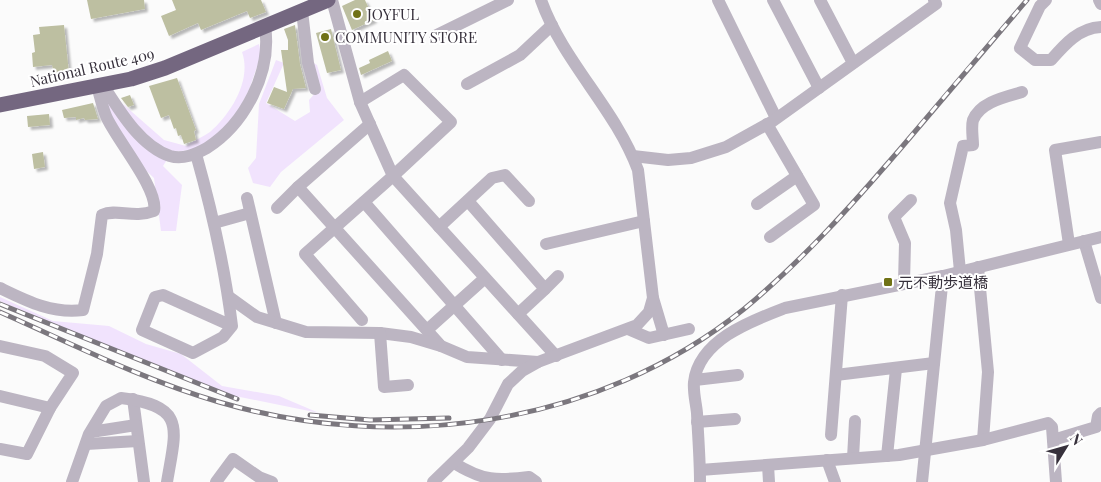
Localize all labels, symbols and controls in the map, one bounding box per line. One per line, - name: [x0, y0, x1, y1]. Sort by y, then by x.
- place label: JOYFUL: [366, 4, 419, 24]
- marker: JOYFUL: [351, 8, 363, 20]
- place label: COMMUNITY STORE: [335, 27, 477, 47]
- marker: COMMUNITY STORE: [319, 31, 331, 43]
- street label: National Route 409: [28, 43, 156, 91]
- place label: 元不動歩道橋: [898, 272, 988, 292]
- marker: 元不動歩道橋: [882, 276, 894, 288]
- north arrow: [1041, 422, 1091, 472]
- text: N: [1066, 429, 1087, 449]

